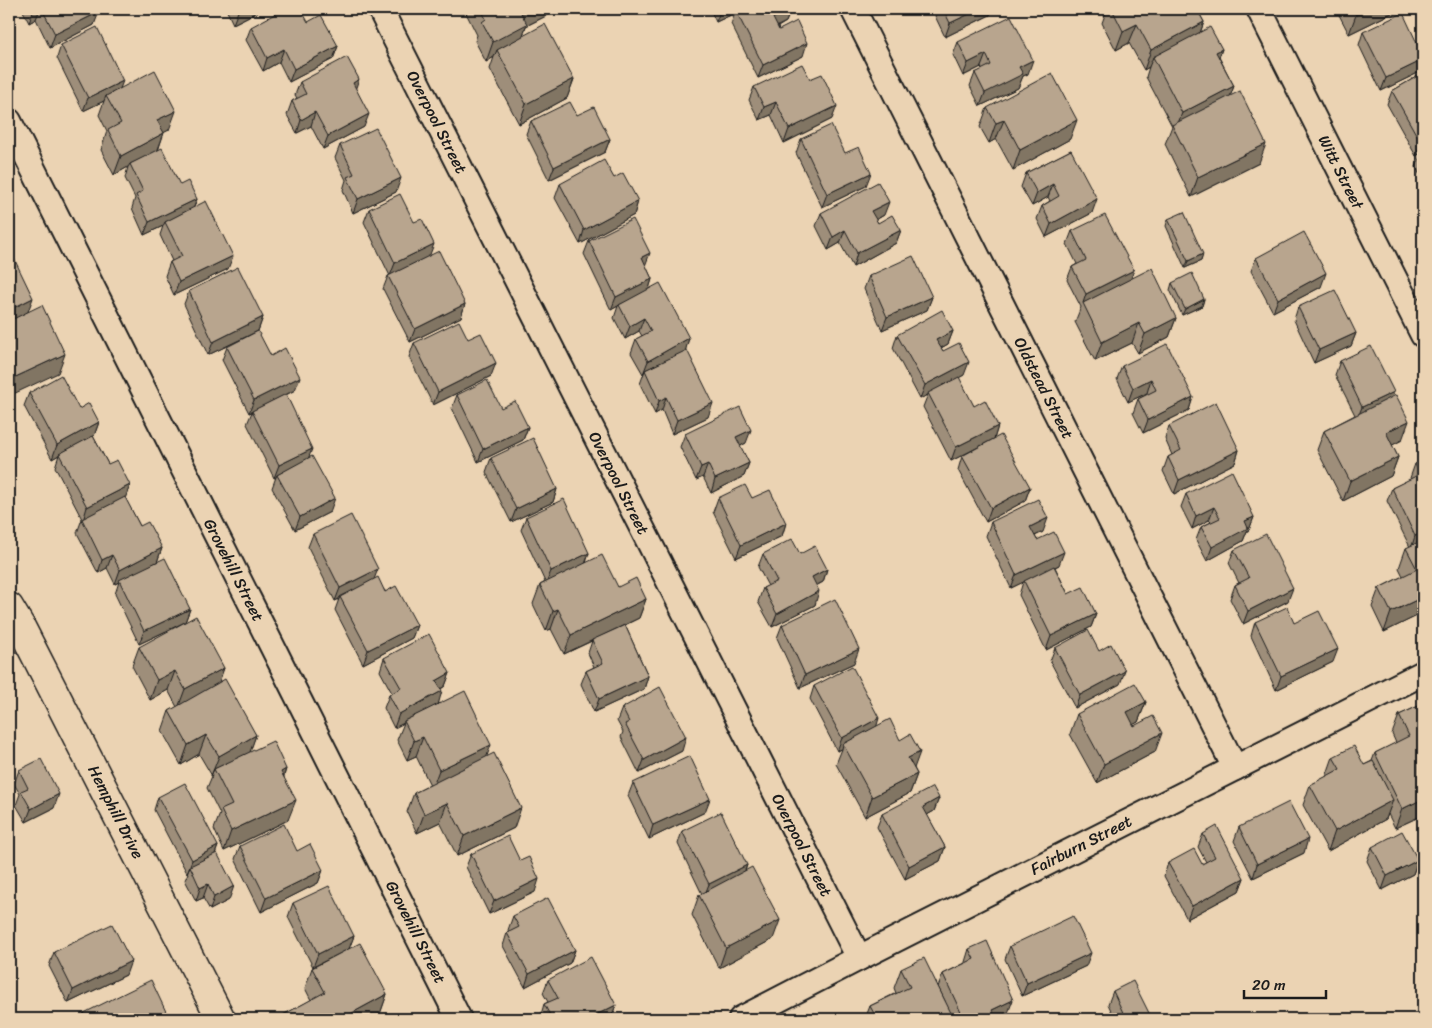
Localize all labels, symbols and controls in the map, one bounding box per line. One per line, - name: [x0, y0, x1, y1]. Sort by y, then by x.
- street label: Overpool Street: [398, 65, 476, 179]
- street label: Witt Street: [1310, 130, 1372, 215]
- street label: Oldstead Street: [1006, 332, 1082, 444]
- street label: Overpool Street: [580, 426, 658, 540]
- street label: Grovehill Street: [195, 513, 273, 627]
- street label: Hemphill Drive: [80, 760, 152, 864]
- street label: Overpool Street: [763, 788, 841, 902]
- street label: Fairburn Street: [1025, 807, 1137, 883]
- street label: Grovehill Street: [377, 875, 455, 989]
- scale bar: [1244, 968, 1327, 1000]
- text: 20 m: [1252, 972, 1286, 998]

